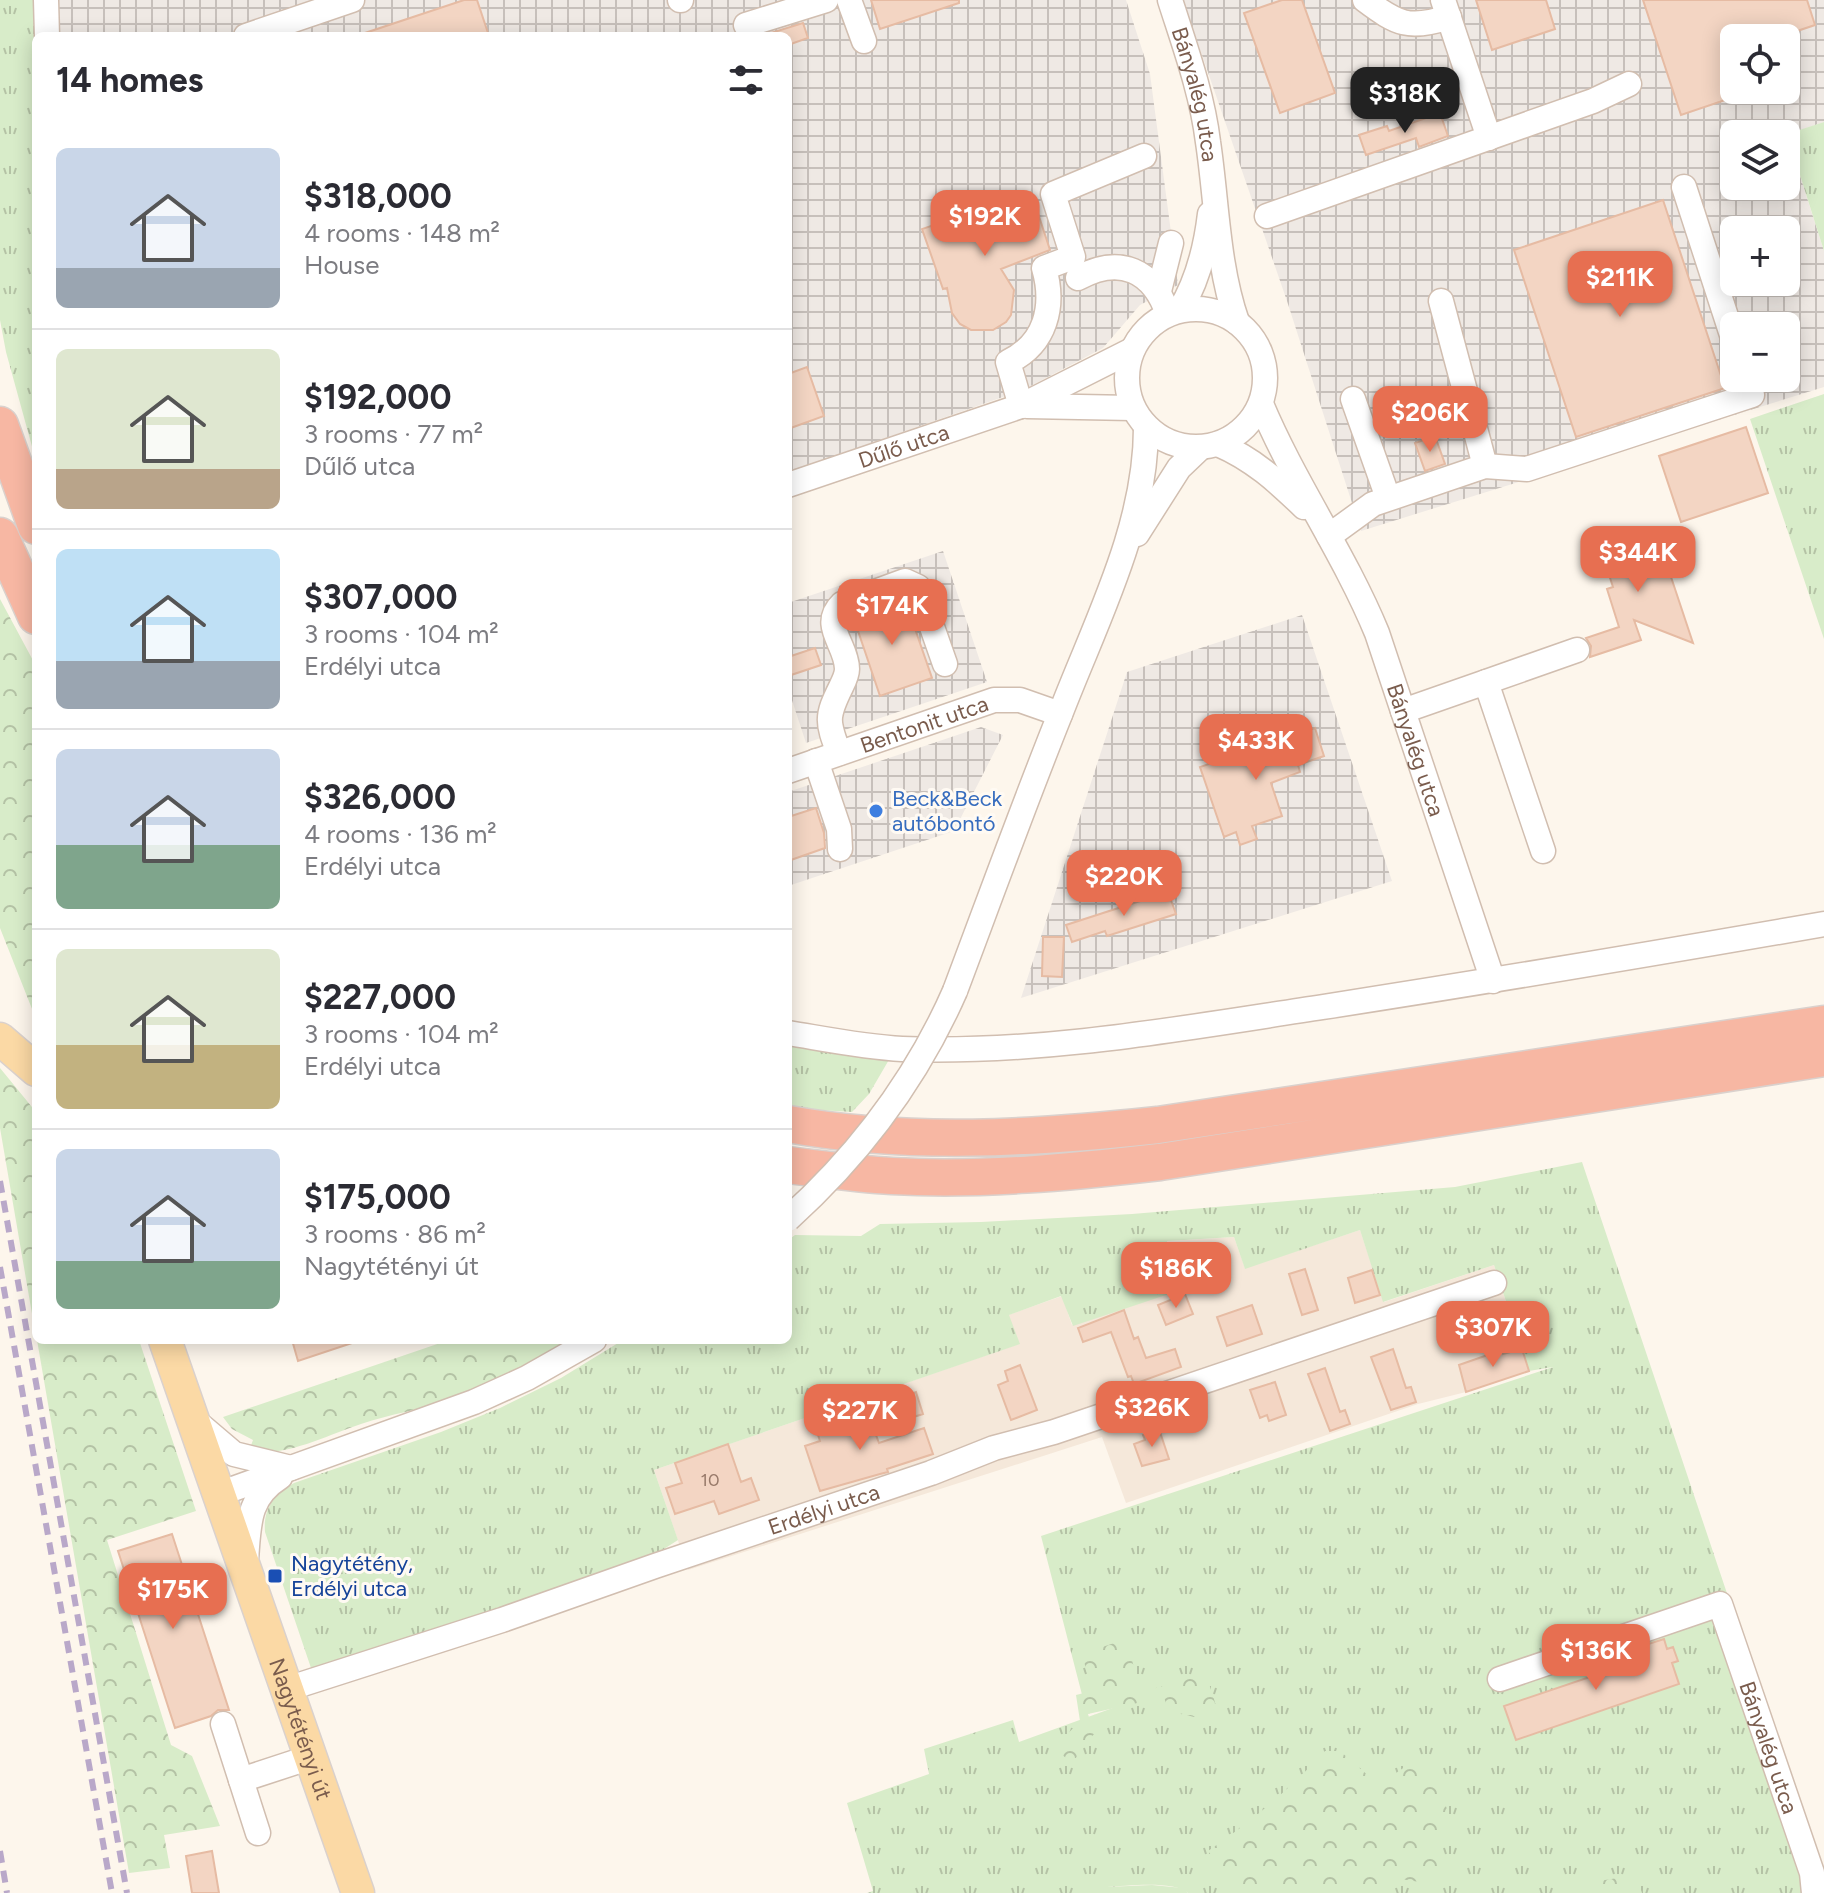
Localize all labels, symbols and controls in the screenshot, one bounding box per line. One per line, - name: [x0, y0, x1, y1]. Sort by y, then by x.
- street label: Bányalég utca: [1166, 23, 1224, 163]
- map controls: [1720, 24, 1800, 392]
- button: locate: [1720, 24, 1800, 104]
- icon: filters: [724, 58, 768, 102]
- text: 14 homes: [56, 60, 203, 101]
- pin: $318K: [1349, 67, 1461, 135]
- text: $318K: [1368, 77, 1442, 109]
- button: layers: [1720, 120, 1800, 200]
- text: $318,000: [304, 176, 452, 217]
- icon: home: [120, 180, 216, 276]
- pin: $192K: [929, 190, 1041, 258]
- text: $192K: [949, 200, 1021, 232]
- button: +: [1720, 216, 1800, 296]
- text: 4 rooms · 148 m²: [304, 217, 500, 249]
- text: House: [304, 249, 379, 281]
- pin: $211K: [1564, 251, 1676, 319]
- text: $211K: [1586, 261, 1654, 293]
- button: −: [1720, 312, 1800, 392]
- text: $192,000: [304, 377, 451, 418]
- icon: home: [120, 381, 216, 477]
- pin: $206K: [1374, 386, 1486, 454]
- text: $206K: [1391, 396, 1469, 428]
- text: 3 rooms · 77 m²: [304, 418, 483, 450]
- street label: Dűlő utca: [855, 418, 952, 474]
- text: Dűlő utca: [304, 450, 415, 482]
- pin: $344K: [1582, 526, 1694, 594]
- text: $344K: [1598, 536, 1678, 568]
- text: $307,000: [304, 577, 458, 618]
- pin: $174K: [836, 579, 948, 647]
- icon: home: [120, 581, 216, 677]
- text: $174K: [855, 589, 929, 621]
- text: 3 rooms · 104 m²: [304, 618, 499, 650]
- text: Erdélyi utca: [304, 650, 441, 682]
- street label: Bányalég utca: [1381, 680, 1451, 820]
- street label: Bentonit utca: [857, 690, 992, 759]
- pin: $433K: [1200, 714, 1312, 782]
- text: $433K: [1217, 724, 1295, 756]
- text: $326,000: [304, 777, 456, 818]
- icon: home: [120, 781, 216, 877]
- place label: Beck&Beck autóbontó: [892, 785, 1003, 837]
- marker: Beck&Beck autóbontó: [867, 802, 885, 820]
- text: 4 rooms · 136 m²: [304, 818, 497, 850]
- text: Erdélyi utca: [304, 850, 441, 882]
- pin: $220K: [1068, 850, 1180, 918]
- text: $220K: [1085, 860, 1163, 892]
- text: $227,000: [304, 977, 456, 1018]
- icon: home: [120, 981, 216, 1077]
- text: 3 rooms · 104 m²: [304, 1018, 499, 1050]
- text: Erdélyi utca: [304, 1050, 441, 1082]
- text: $175,000: [304, 1177, 451, 1218]
- icon: home: [120, 1181, 216, 1277]
- text: 3 rooms · 86 m²: [304, 1218, 486, 1250]
- pin: $186K: [1120, 1242, 1232, 1310]
- text: Nagytétényi út: [304, 1250, 479, 1282]
- text: $186K: [1139, 1252, 1213, 1284]
- pin: $307K: [1437, 1301, 1549, 1369]
- text: $307K: [1454, 1311, 1532, 1343]
- pin: $326K: [1096, 1381, 1208, 1449]
- pin: $227K: [804, 1384, 916, 1452]
- text: $326K: [1114, 1391, 1190, 1423]
- text: $227K: [822, 1394, 898, 1426]
- house number: 10: [701, 1469, 719, 1491]
- street label: Erdélyi utca: [764, 1478, 883, 1541]
- place label: Nagytétény, Erdélyi utca: [291, 1550, 413, 1602]
- pin: $175K: [117, 1563, 229, 1631]
- marker: Nagytétény, Erdélyi utca: [266, 1567, 284, 1585]
- text: $175K: [137, 1573, 209, 1605]
- pin: $136K: [1540, 1624, 1652, 1692]
- text: $136K: [1560, 1634, 1632, 1666]
- street label: Nagytétényi út: [264, 1655, 338, 1803]
- street label: Bányalég utca: [1734, 1678, 1804, 1817]

